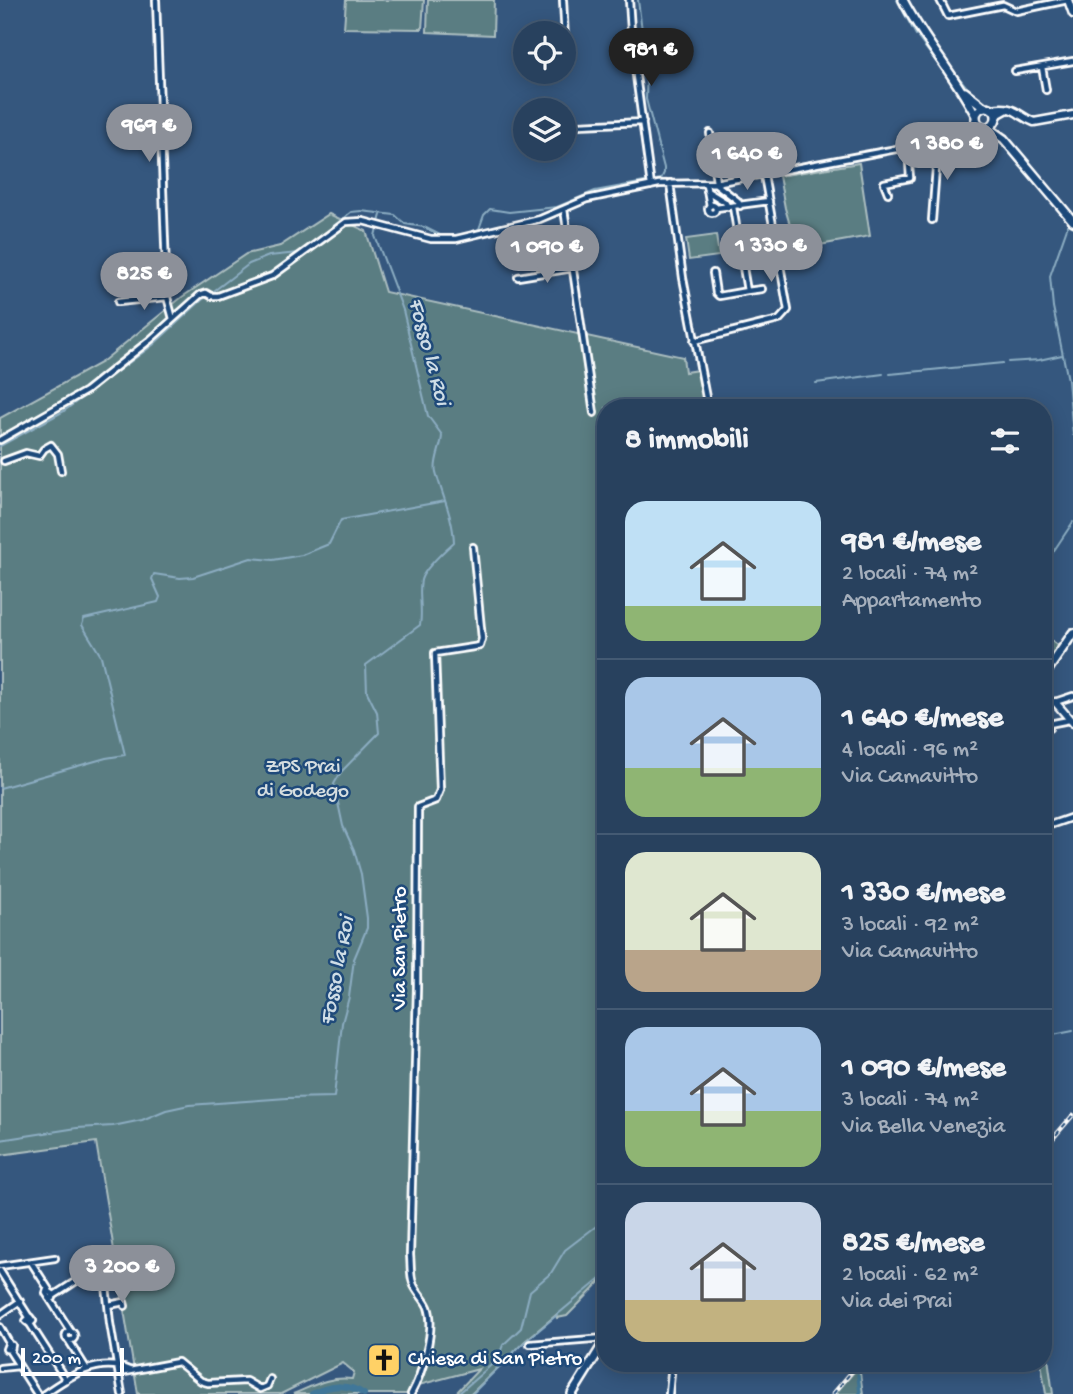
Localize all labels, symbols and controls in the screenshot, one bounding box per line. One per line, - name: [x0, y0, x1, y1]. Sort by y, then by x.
- map controls: [513, 21, 576, 161]
- button: locate: [513, 21, 576, 84]
- pin: 981 €: [602, 28, 700, 88]
- text: 981 €: [625, 37, 677, 64]
- button: layers: [513, 98, 576, 161]
- pin: 969 €: [100, 104, 198, 164]
- text: 969 €: [122, 113, 176, 140]
- pin: 1 380 €: [882, 122, 1012, 182]
- text: 1 380 €: [911, 131, 983, 158]
- pin: 1 640 €: [682, 132, 812, 192]
- text: 1 640 €: [712, 141, 782, 168]
- pin: 1 330 €: [706, 224, 836, 284]
- pin: 1 090 €: [482, 226, 612, 285]
- text: 1 330 €: [736, 233, 806, 260]
- text: 1 090 €: [511, 234, 583, 261]
- pin: 825 €: [95, 252, 193, 312]
- text: 825 €: [116, 261, 172, 288]
- water label: Fosso la Roi: [401, 295, 456, 412]
- icon: filters: [986, 422, 1024, 460]
- text: 8 immobili: [625, 424, 749, 459]
- text: 981 €/mese: [842, 526, 981, 561]
- icon: home: [681, 529, 765, 613]
- text: 2 locali · 74 m²: [842, 561, 978, 588]
- text: Appartamento: [842, 588, 982, 615]
- text: 1 640 €/mese: [842, 702, 1003, 737]
- icon: home: [681, 705, 765, 789]
- text: 4 locali · 96 m²: [842, 737, 978, 764]
- park label: ZPS Prai di Godego: [257, 756, 349, 805]
- text: Via Camavitto: [842, 764, 978, 791]
- text: 1 330 €/mese: [842, 877, 1005, 912]
- icon: home: [681, 880, 765, 964]
- street label: Via San Pietro: [389, 886, 414, 1011]
- water label: Fosso la Roi: [314, 911, 362, 1028]
- text: 3 locali · 92 m²: [842, 912, 979, 939]
- text: Via Camavitto: [842, 939, 978, 966]
- text: 1 090 €/mese: [842, 1052, 1006, 1087]
- icon: home: [681, 1055, 765, 1139]
- text: 3 locali · 74 m²: [842, 1087, 979, 1114]
- text: Via Bella Venezia: [842, 1114, 1005, 1141]
- text: 825 €/mese: [842, 1227, 984, 1262]
- icon: home: [681, 1230, 765, 1314]
- pin: 3 200 €: [57, 1246, 187, 1305]
- text: 3 200 €: [85, 1254, 159, 1281]
- text: 2 locali · 62 m²: [842, 1262, 978, 1289]
- text: Via dei Prai: [842, 1289, 952, 1316]
- church icon: Chiesa di San Pietro: [365, 1341, 403, 1379]
- scale bar: [21, 1345, 124, 1377]
- text: 200 m: [32, 1348, 81, 1371]
- place label: Chiesa di San Pietro: [408, 1348, 583, 1373]

